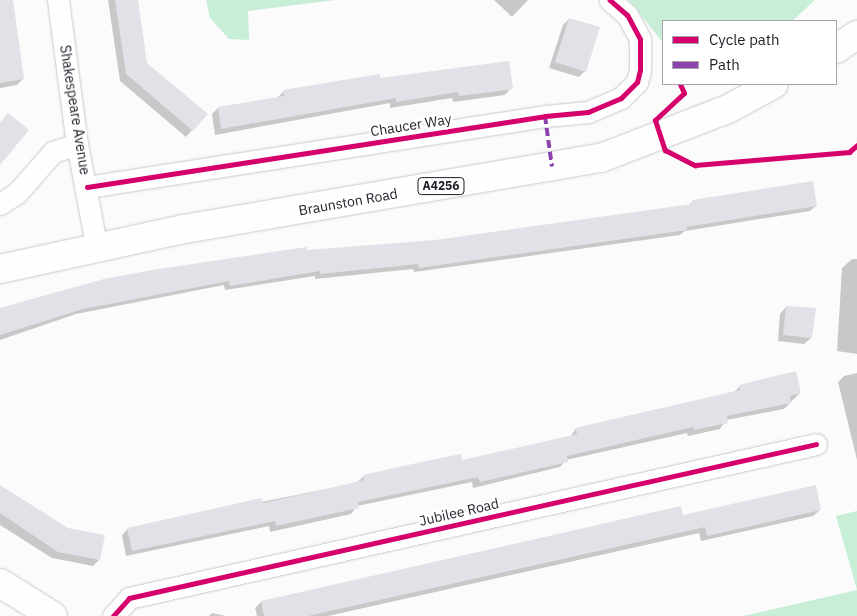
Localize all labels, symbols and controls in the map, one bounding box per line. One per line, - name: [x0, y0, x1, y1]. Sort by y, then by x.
- legend: [662, 20, 837, 85]
- text: Cycle path: [709, 30, 780, 49]
- street label: Shakespeare Avenue: [56, 44, 94, 176]
- text: Path: [709, 55, 740, 74]
- street label: Chaucer Way: [369, 110, 453, 140]
- road number: A4256: [417, 177, 465, 196]
- street label: Braunston Road: [297, 185, 399, 219]
- street label: Jubilee Road: [417, 495, 501, 529]

